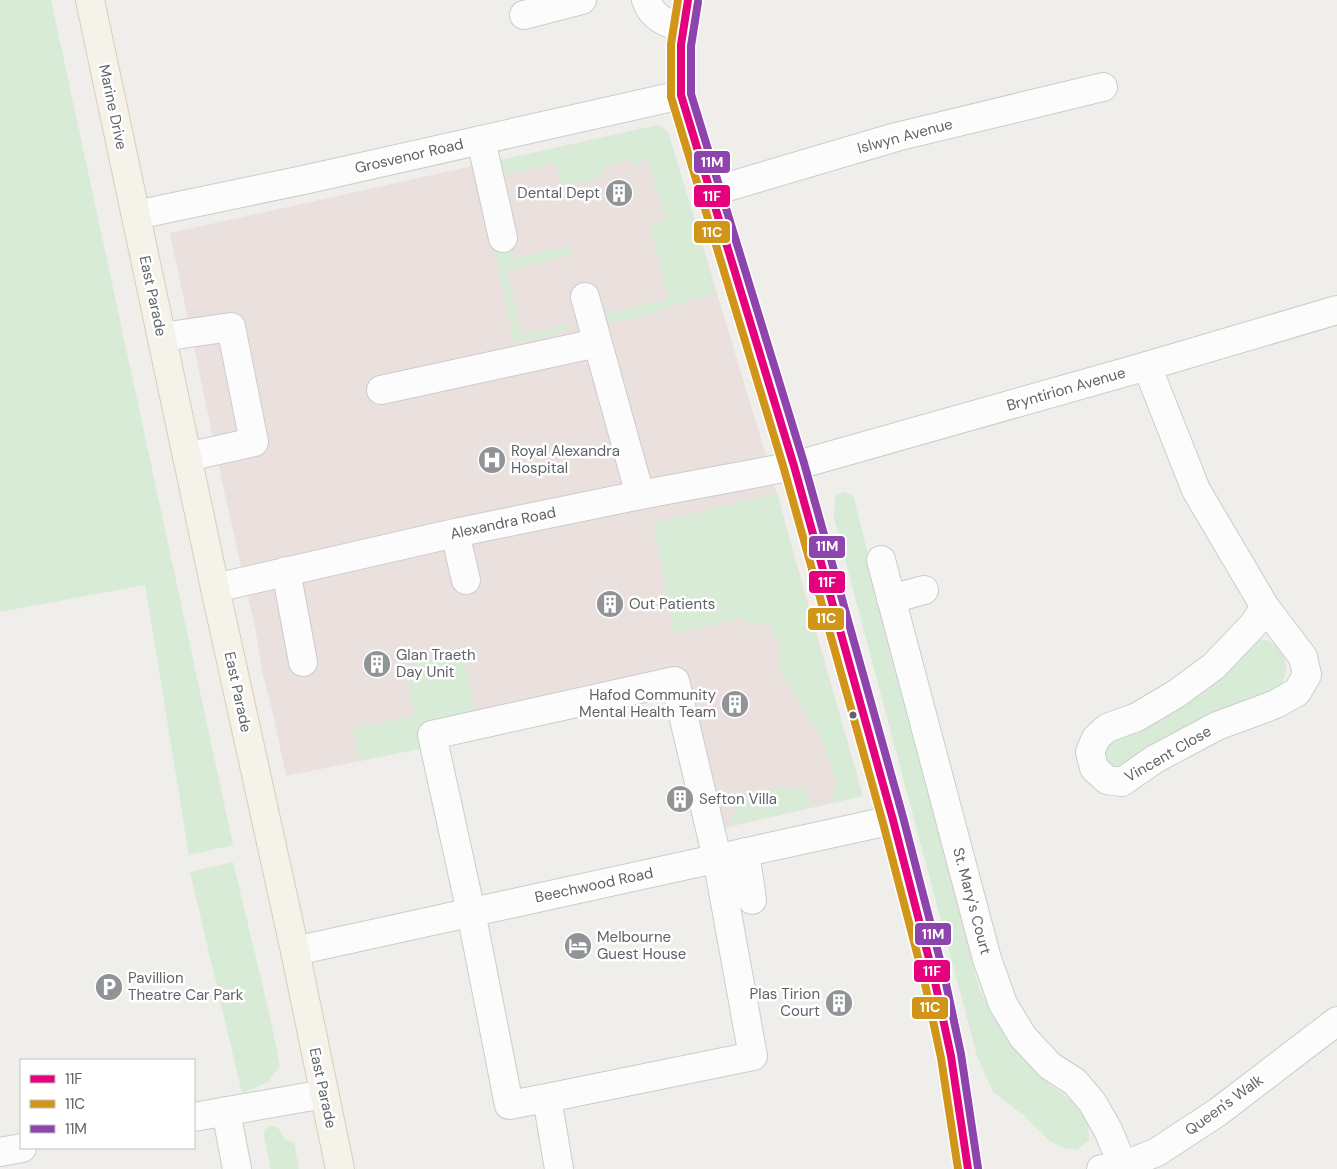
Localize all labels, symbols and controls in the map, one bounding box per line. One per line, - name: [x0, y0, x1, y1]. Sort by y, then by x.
- street label: Marine Drive: [94, 63, 132, 151]
- street label: Islwyn Avenue: [855, 114, 955, 158]
- street label: Grosvenor Road: [353, 134, 465, 178]
- line badge: 11M: [693, 150, 731, 174]
- text: 11M: [701, 153, 723, 171]
- building icon: Dental Dept: [604, 178, 634, 208]
- place label: Dental Dept: [517, 183, 600, 203]
- line badge: 11F: [693, 184, 731, 208]
- text: 11F: [703, 187, 721, 205]
- line badge: 11C: [693, 220, 731, 244]
- text: 11C: [702, 223, 722, 241]
- street label: East Parade: [135, 254, 171, 338]
- street label: Bryntirion Avenue: [1004, 362, 1128, 416]
- place label: Royal Alexandra Hospital: [511, 441, 620, 478]
- hospital icon: Royal Alexandra Hospital: [477, 445, 507, 475]
- street label: Alexandra Road: [448, 502, 558, 544]
- line badge: 11M: [808, 535, 846, 559]
- text: 11M: [816, 537, 838, 555]
- line badge: 11F: [808, 570, 846, 594]
- text: 11F: [818, 573, 836, 591]
- building icon: Out Patients: [595, 589, 625, 619]
- place label: Out Patients: [629, 594, 715, 614]
- line badge: 11C: [807, 607, 845, 631]
- text: 11C: [816, 609, 836, 627]
- place label: Glan Traeth Day Unit: [396, 645, 476, 682]
- building icon: Glan Traeth Day Unit: [362, 649, 392, 679]
- street label: East Parade: [220, 650, 256, 734]
- place label: Hafod Community Mental Health Team: [579, 685, 717, 722]
- building icon: Hafod Community Mental Health Team: [720, 689, 750, 719]
- unlabelled marker: [848, 710, 858, 720]
- street label: Vincent Close: [1121, 721, 1215, 787]
- building icon: Sefton Villa: [665, 784, 695, 814]
- place label: Sefton Villa: [699, 789, 777, 809]
- street label: St. Mary's Court: [948, 845, 996, 957]
- street label: Beechwood Road: [533, 863, 655, 907]
- line badge: 11M: [914, 922, 952, 946]
- text: 11M: [922, 925, 944, 943]
- place label: Melbourne Guest House: [597, 927, 686, 964]
- hotel icon: Melbourne Guest House: [563, 931, 593, 961]
- line badge: 11F: [913, 959, 951, 983]
- text: 11F: [923, 962, 941, 980]
- place label: Pavillion Theatre Car Park: [128, 968, 244, 1005]
- parking icon: Pavillion Theatre Car Park: [94, 972, 124, 1002]
- place label: Plas Tirion Court: [750, 984, 820, 1021]
- building icon: Plas Tirion Court: [824, 988, 854, 1018]
- line badge: 11C: [911, 996, 949, 1020]
- text: 11C: [920, 998, 940, 1016]
- street label: East Parade: [305, 1046, 341, 1130]
- legend: [20, 1059, 195, 1149]
- text: 11F: [65, 1069, 82, 1089]
- street label: Queen's Walk: [1181, 1070, 1267, 1140]
- text: 11C: [65, 1094, 85, 1114]
- text: 11M: [65, 1119, 87, 1139]

